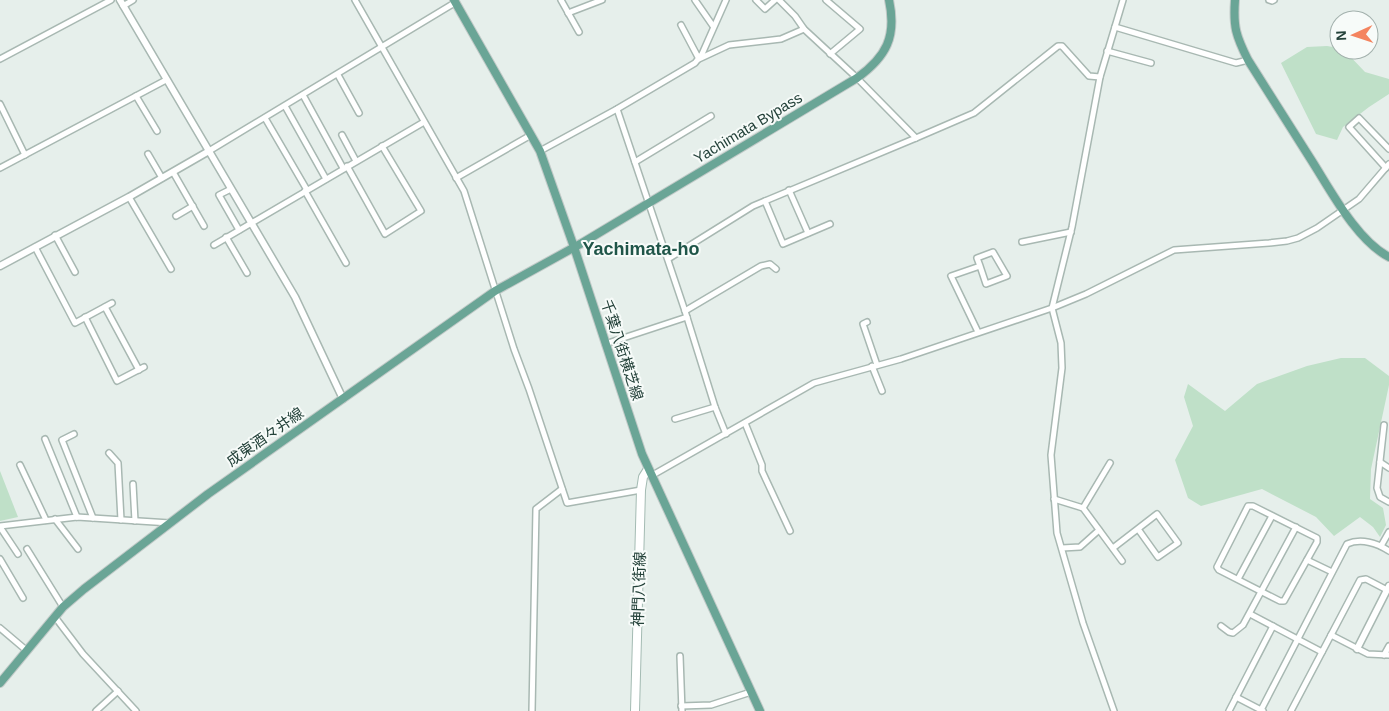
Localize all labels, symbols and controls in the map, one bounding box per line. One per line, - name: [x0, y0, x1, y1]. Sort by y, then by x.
- north arrow: [1329, 10, 1379, 60]
- text: N: [1333, 30, 1349, 41]
- street label: Yachimata Bypass: [691, 89, 805, 167]
- district label: Yachimata-ho: [582, 239, 700, 259]
- street label: 千葉八街横芝線: [598, 297, 647, 402]
- street label: 成東酒々井線: [223, 404, 306, 469]
- street label: 神門八街線: [629, 551, 648, 627]

